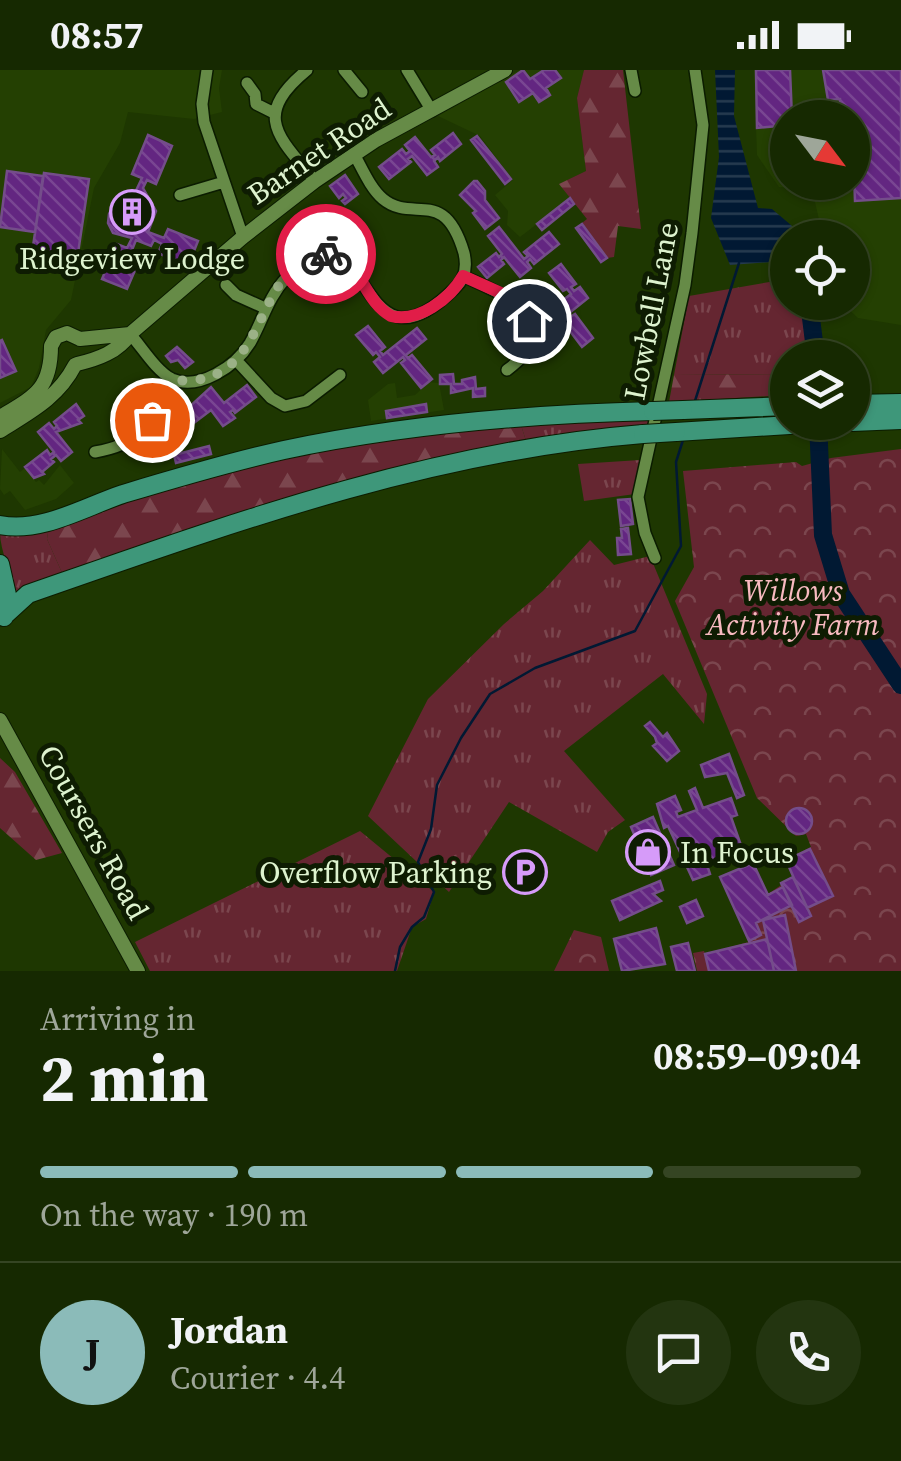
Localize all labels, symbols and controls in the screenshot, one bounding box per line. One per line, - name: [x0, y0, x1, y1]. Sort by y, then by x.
- text: 08:57: [50, 9, 144, 61]
- street label: Barnet Road: [239, 88, 399, 214]
- north arrow: [770, 100, 870, 200]
- map controls: [770, 100, 870, 440]
- building icon: Ridgeview Lodge: [109, 189, 155, 235]
- courier: [276, 204, 376, 304]
- street label: Lowbell Lane: [614, 219, 688, 403]
- button: locate: [770, 220, 870, 320]
- icon: bike: [299, 227, 354, 282]
- place label: Ridgeview Lodge: [19, 238, 245, 279]
- pin: [487, 279, 572, 364]
- icon: home: [502, 294, 557, 349]
- button: layers: [770, 340, 870, 440]
- pin: [110, 378, 195, 463]
- icon: bag: [125, 393, 180, 448]
- park label: Willows Activity Farm: [705, 570, 880, 645]
- street label: Coursers Road: [29, 737, 159, 927]
- shop icon: In Focus: [625, 829, 671, 875]
- place label: In Focus: [680, 832, 794, 873]
- parking icon: Overflow Parking: [502, 849, 548, 895]
- place label: Overflow Parking: [259, 852, 492, 893]
- text: Arriving in: [40, 997, 195, 1041]
- text: 08:59–09:04: [653, 1030, 861, 1082]
- text: 2 min: [40, 1034, 209, 1123]
- text: On the way · 190 m: [40, 1193, 308, 1237]
- button: chat: [626, 1300, 731, 1405]
- button: phone: [756, 1300, 861, 1405]
- text: Jordan: [170, 1304, 288, 1356]
- text: J: [85, 1326, 100, 1378]
- text: Courier · 4.4: [170, 1356, 345, 1400]

